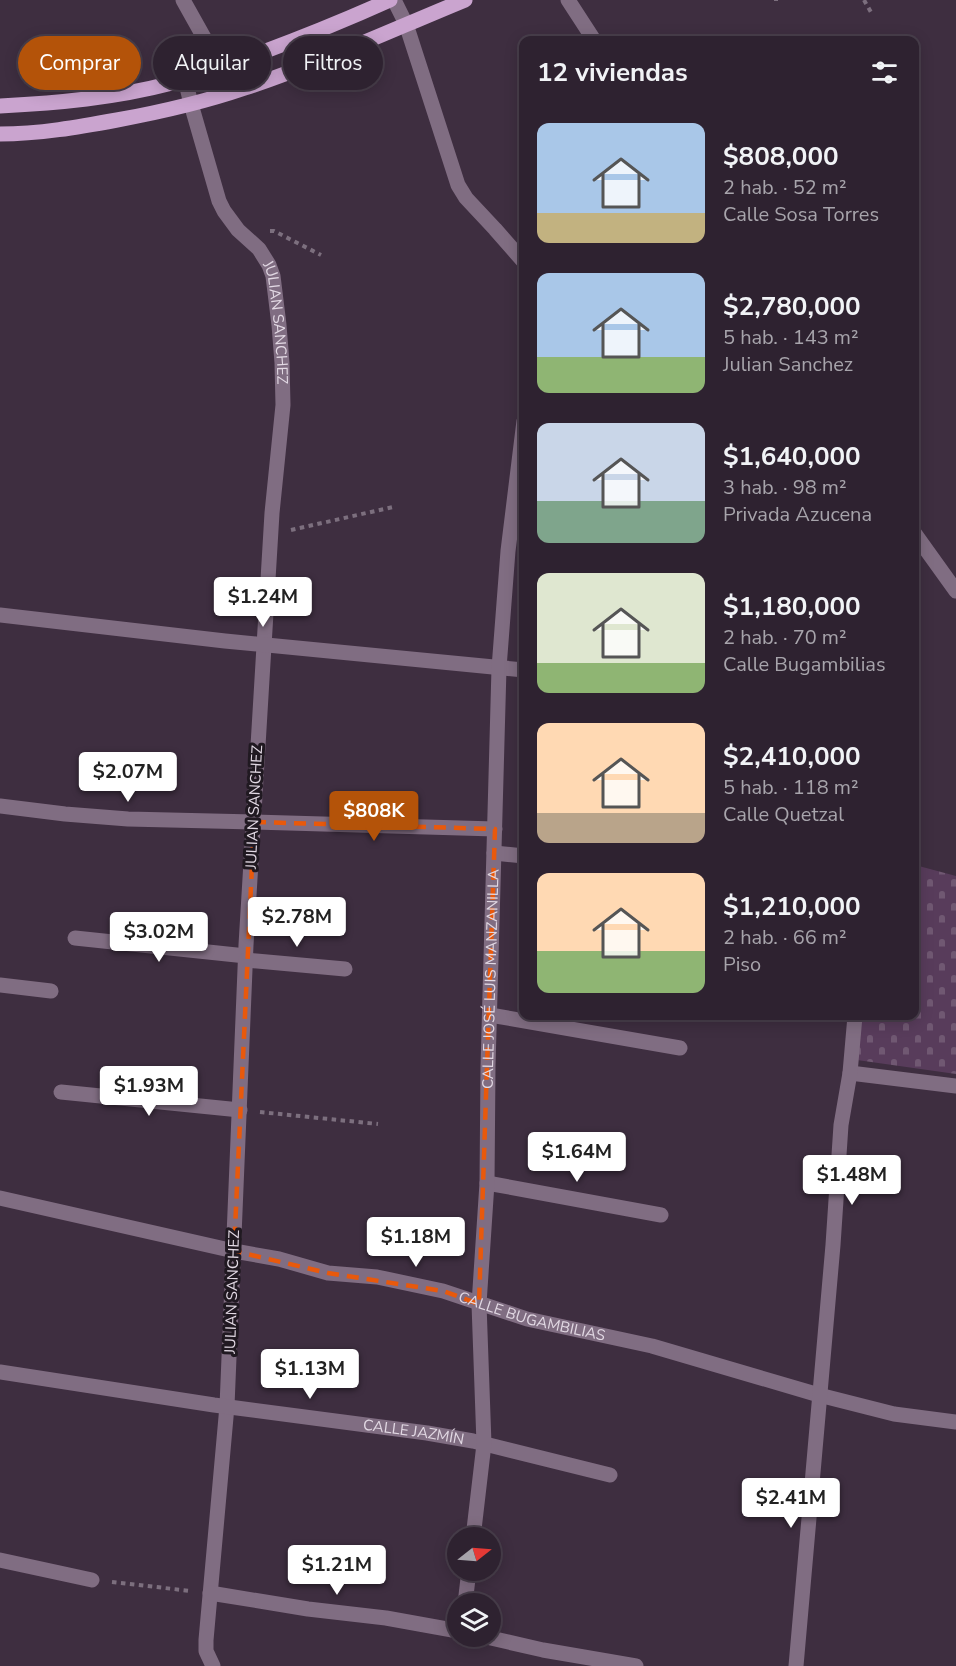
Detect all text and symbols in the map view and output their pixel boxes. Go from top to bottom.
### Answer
chip: Comprar [18,36,141,90]
chip: Alquilar [153,36,271,90]
chip: Filtros [283,36,383,90]
text: 12 viviendas [537,55,688,90]
icon: filters [868,56,901,89]
text: $808,000 [723,139,839,174]
icon: home [585,147,657,219]
text: 2 hab. · 52 m² [723,174,847,201]
text: Calle Sosa Torres [723,201,879,228]
street label: JULIAN SANCHEZ [258,256,293,385]
text: $2,780,000 [723,289,861,324]
icon: home [585,297,657,369]
text: 5 hab. · 143 m² [723,324,859,351]
text: Julian Sanchez [723,351,853,378]
text: $1,640,000 [723,439,861,474]
icon: home [585,447,657,519]
text: 3 hab. · 98 m² [723,474,847,501]
text: Privada Azucena [723,501,872,528]
pin: $1.24M [214,577,312,628]
text: $1.24M [228,583,298,610]
text: $1,180,000 [723,589,861,624]
icon: home [585,597,657,669]
text: 2 hab. · 70 m² [723,624,847,651]
text: Calle Bugambilias [723,651,886,678]
text: $2,410,000 [723,739,861,774]
street label: JULIAN SANCHEZ [241,744,267,870]
icon: home [585,747,657,819]
pin: $2.07M [79,752,177,803]
text: $2.07M [93,758,163,785]
text: 5 hab. · 118 m² [723,774,859,801]
pin: $808K [332,791,416,842]
text: $808K [343,797,405,824]
text: Calle Quetzal [723,801,844,828]
street label: CALLE JOSÉ LUIS MANZANILLA [478,869,503,1089]
text: $1,210,000 [723,889,861,924]
pin: $2.78M [248,897,346,948]
icon: home [585,897,657,969]
text: $2.78M [262,903,332,930]
pin: $3.02M [110,912,208,963]
text: $3.02M [124,918,194,945]
text: 2 hab. · 66 m² [723,924,847,951]
text: Piso [723,951,761,978]
pin: $1.93M [100,1066,198,1117]
text: $1.93M [114,1072,184,1099]
pin: $1.64M [528,1132,626,1183]
text: $1.64M [542,1138,612,1165]
pin: $1.48M [803,1155,901,1206]
text: $1.48M [817,1161,887,1188]
pin: $1.18M [367,1217,465,1268]
text: $1.18M [381,1223,451,1250]
street label: JULIAN SANCHEZ [220,1230,244,1355]
street label: CALLE BUGAMBILIAS [456,1287,607,1346]
pin: $1.13M [261,1349,359,1400]
text: $1.13M [275,1355,345,1382]
street label: CALLE JAZMÍN [362,1415,466,1449]
pin: $2.41M [742,1478,840,1529]
text: $2.41M [756,1484,826,1511]
north arrow [447,1527,501,1581]
map controls [447,1527,501,1647]
pin: $1.21M [288,1545,386,1596]
text: $1.21M [302,1551,372,1578]
button: layers [447,1593,501,1647]

